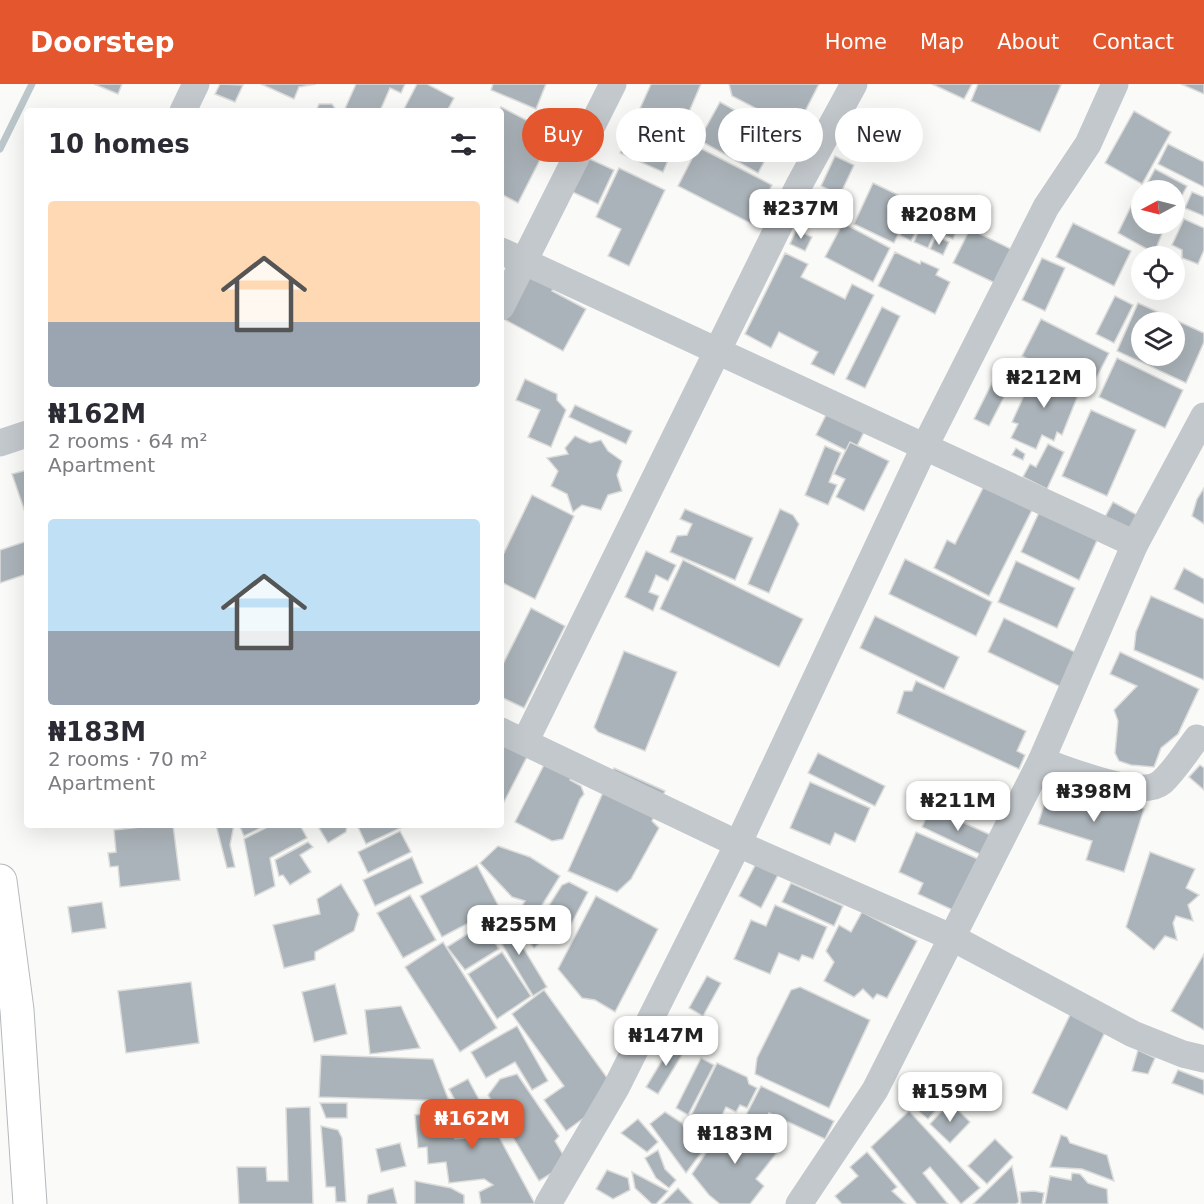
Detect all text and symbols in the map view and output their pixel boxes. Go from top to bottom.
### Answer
text: Doorstep [30,26,175,59]
text: Home [825,30,887,54]
text: Map [920,30,964,54]
text: About [997,30,1059,54]
text: Contact [1092,30,1174,54]
chip: Buy [522,108,604,162]
chip: Rent [616,108,706,162]
chip: Filters [718,108,823,162]
chip: New [835,108,923,162]
icon: filters [447,128,480,161]
text: 10 homes [48,129,190,159]
north arrow [1131,180,1185,234]
map controls [1131,180,1185,366]
pin: ₦237M [759,189,843,240]
pin: ₦208M [897,195,981,246]
text: ₦237M [763,196,839,220]
text: ₦208M [901,202,977,226]
icon: home [210,240,318,348]
button: locate [1131,246,1185,300]
button: layers [1131,312,1185,366]
pin: ₦212M [1002,358,1086,409]
text: ₦212M [1006,365,1082,389]
text: ₦162M [48,399,146,429]
text: 2 rooms · 64 m² [48,429,208,453]
text: Apartment [48,453,155,477]
icon: home [210,558,318,666]
text: ₦183M [48,717,146,747]
text: 2 rooms · 70 m² [48,747,208,771]
text: Apartment [48,771,155,795]
pin: ₦398M [1052,772,1136,823]
text: ₦398M [1056,779,1132,803]
pin: ₦211M [916,781,1000,832]
text: ₦211M [920,788,996,812]
pin: ₦255M [477,905,561,956]
text: ₦255M [481,912,557,936]
pin: ₦147M [624,1016,708,1067]
text: ₦147M [628,1023,704,1047]
pin: ₦159M [908,1072,992,1123]
text: ₦159M [912,1079,988,1103]
pin: ₦162M [430,1099,514,1150]
text: ₦162M [434,1106,510,1130]
pin: ₦183M [693,1114,777,1165]
text: ₦183M [697,1121,773,1145]

